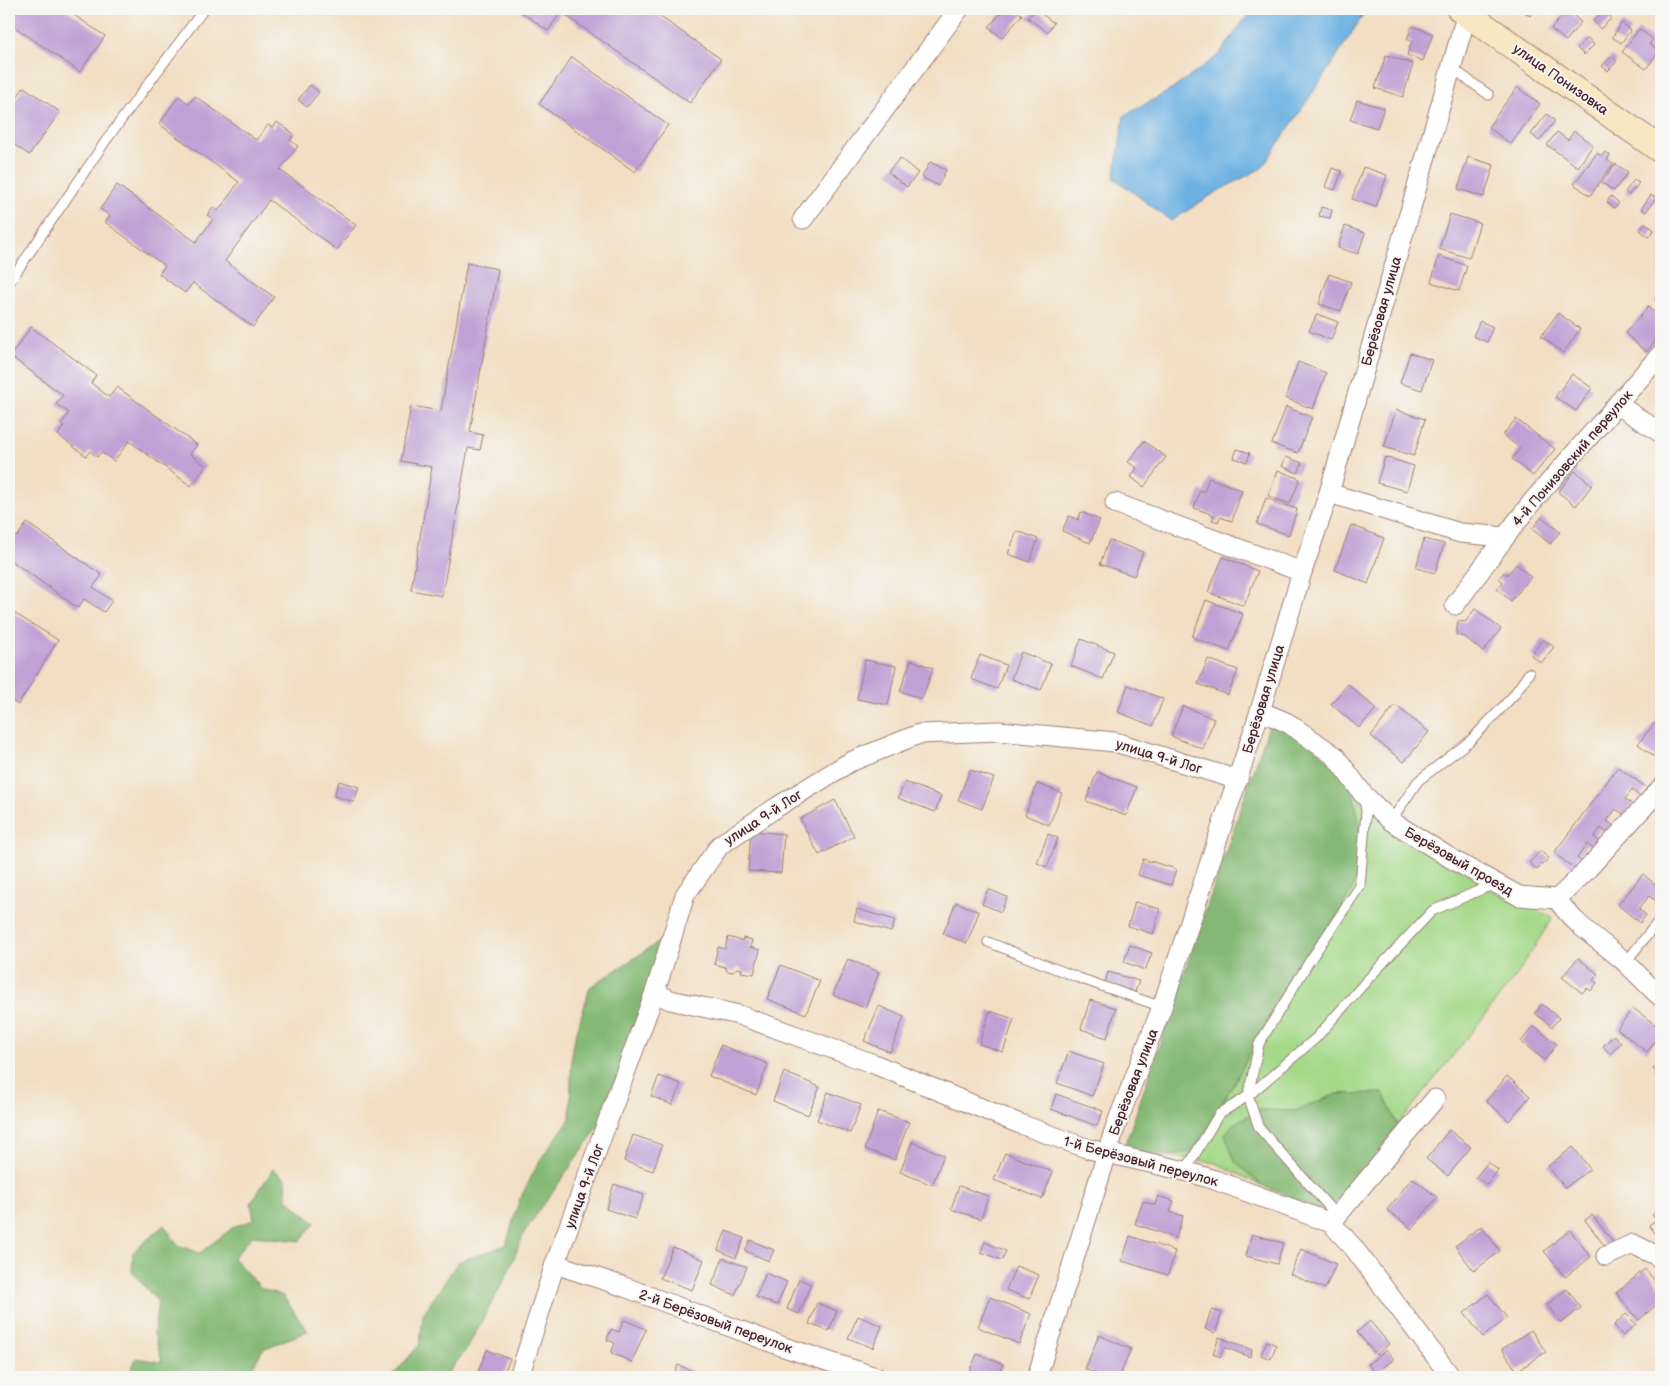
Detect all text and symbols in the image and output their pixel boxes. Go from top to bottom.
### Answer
street label: улица Понизовка [1510,40,1612,119]
street label: Берёзовая улица [1358,254,1405,368]
street label: 4-й Понизовский переулок [1509,386,1637,530]
street label: Берёзовая улица [1239,642,1288,756]
street label: улица 9-й Лог [1114,735,1204,778]
street label: улица 9-й Лог [721,786,806,849]
street label: Берёзовый проезд [1401,823,1517,900]
street label: Берёзовая улица [1105,1026,1162,1138]
street label: 1-й Берёзовый переулок [1062,1133,1221,1190]
street label: улица 9-й Лог [561,1141,608,1231]
street label: 2-й Берёзовый переулок [637,1286,795,1357]

